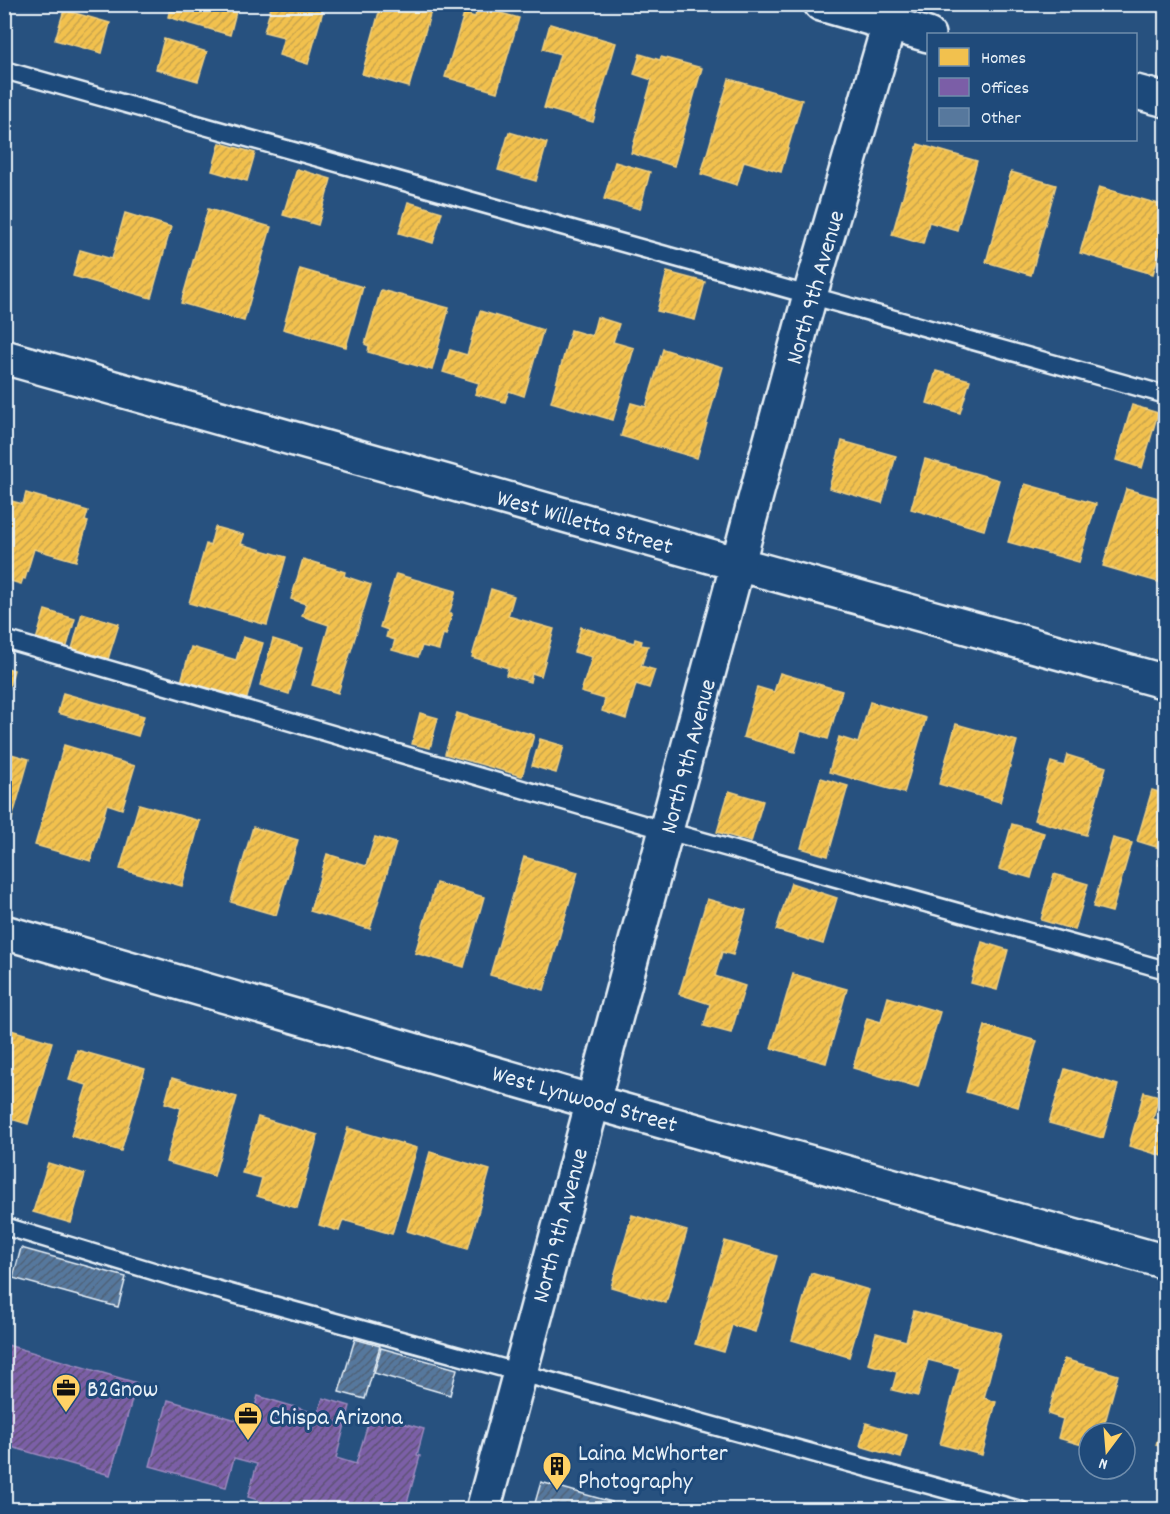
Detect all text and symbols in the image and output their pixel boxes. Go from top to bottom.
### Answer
legend [927,33,1137,141]
text: Homes [981,47,1026,72]
text: Offices [981,77,1029,102]
text: Other [981,107,1021,132]
street label: North 9th Avenue [779,207,855,369]
street label: West Willetta Street [492,482,676,565]
street label: North 9th Avenue [653,676,727,838]
street label: West Lynwood Street [488,1058,681,1144]
street label: North 9th Avenue [525,1145,599,1307]
office icon: B2Gnow [50,1372,82,1414]
place label: B2Gnow [87,1374,158,1408]
office icon: Chispa Arizona [232,1400,264,1442]
place label: Chispa Arizona [269,1402,403,1436]
north arrow [1077,1421,1137,1481]
place label: Laina McWhorter Photography [578,1438,728,1500]
building icon: Laina McWhorter Photography [541,1450,573,1492]
text: N [1096,1451,1111,1475]

